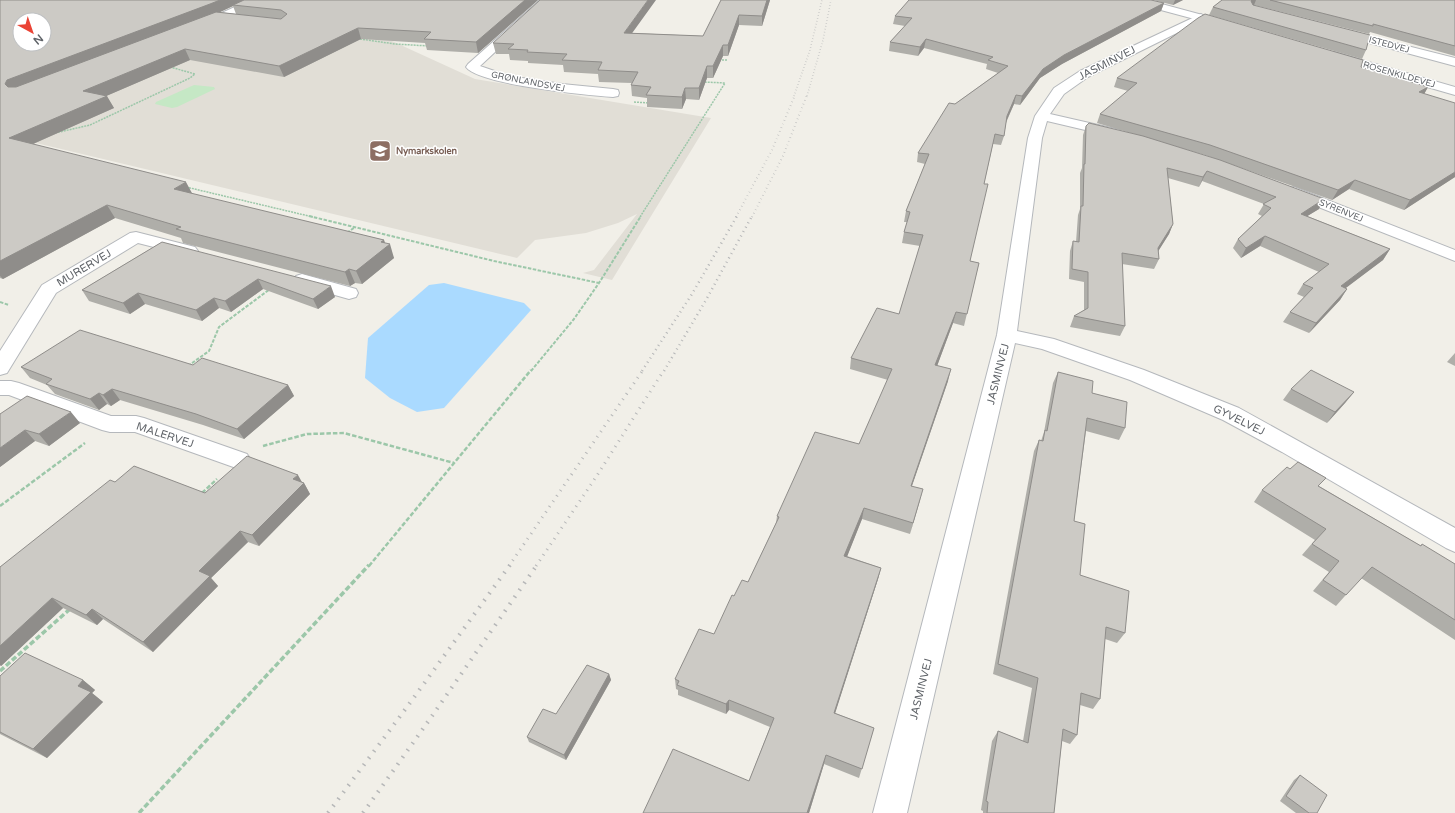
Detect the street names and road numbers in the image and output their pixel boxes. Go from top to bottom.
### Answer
street label: ISTEDVEJ [1367,34,1411,56]
street label: JASMINVEJ [1076,43,1138,83]
street label: ROSENKILDEVEJ [1362,59,1436,91]
street label: GRØNLANDSVEJ [490,69,566,95]
street label: SYRENVEJ [1317,197,1365,225]
street label: MURERVEJ [54,247,114,289]
street label: JASMINVEJ [984,342,1012,406]
street label: GYVELVEJ [1211,402,1267,438]
street label: MALERVEJ [135,420,195,450]
street label: JASMINVEJ [907,657,935,721]

